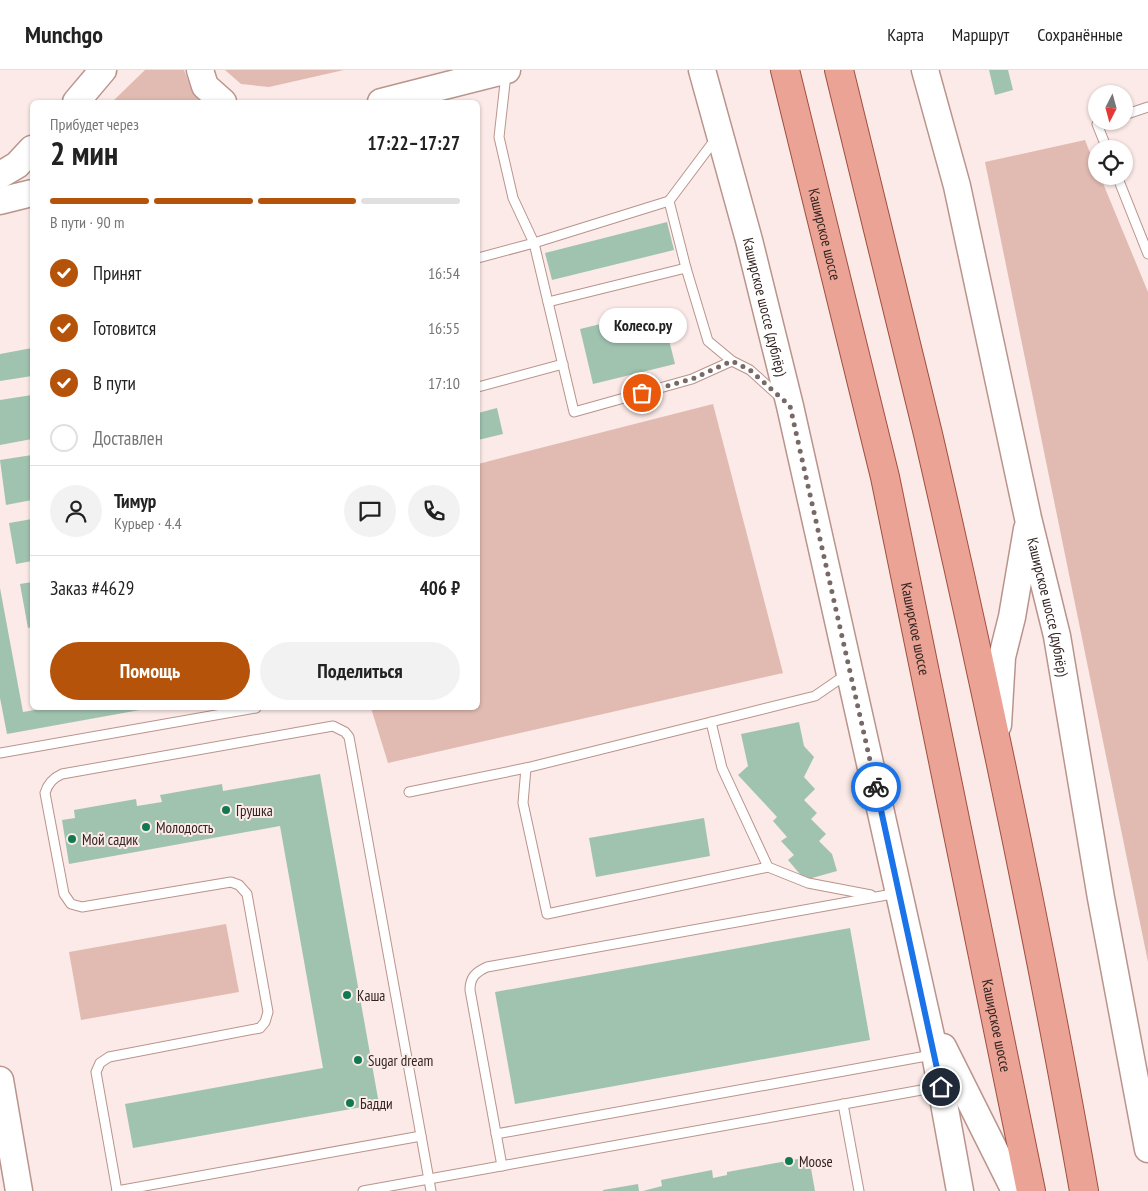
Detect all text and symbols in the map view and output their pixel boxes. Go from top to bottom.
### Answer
text: Munchgo [25,19,103,50]
text: Карта [887,23,924,46]
text: Маршрут [952,23,1009,46]
text: Сохранённые [1037,23,1123,46]
north arrow [1088,85,1132,130]
map controls [1088,85,1133,185]
text: Прибудет через [50,114,139,134]
text: 17:22–17:27 [367,131,460,155]
text: 2 мин [50,132,118,174]
button: locate [1088,140,1133,185]
street label: Каширское шоссе [805,186,846,282]
text: В пути · 90 m [50,212,124,232]
street label: Каширское шоссе (дублёр) [739,235,792,378]
icon: check [50,259,78,287]
text: Принят [93,261,141,285]
text: 16:54 [428,263,460,283]
callout: Колесо.ру [598,308,686,343]
icon: check [50,314,78,342]
text: Колесо.ру [614,315,672,335]
text: Готовится [93,316,156,340]
text: 16:55 [428,318,460,338]
icon: check [50,369,78,397]
text: В пути [93,371,136,395]
pin [621,372,663,414]
text: 17:10 [428,373,460,393]
icon: bag [628,379,656,407]
text: Доставлен [93,426,163,450]
button: person [50,485,102,537]
button: chat [344,485,396,537]
button: phone [408,485,460,537]
text: Тимур [114,489,156,513]
text: Курьер · 4.4 [114,513,182,533]
street label: Каширское шоссе (дублёр) [1024,535,1073,678]
text: Заказ #4629 [50,576,134,600]
text: 406 ₽ [420,576,460,600]
street label: Каширское шоссе [897,581,935,677]
button: Помощь [50,642,250,700]
button: Поделиться [260,642,460,700]
courier [851,762,901,812]
icon: bike [862,773,890,801]
place label: Грушка [236,801,273,820]
marker: Грушка [220,804,232,816]
place label: Молодость [156,818,214,837]
marker: Молодость [140,821,152,833]
place label: Мой садик [82,830,138,849]
marker: Мой садик [66,833,78,845]
street label: Каширское шоссе [978,978,1016,1074]
place label: Каша [357,986,385,1005]
marker: Каша [341,989,353,1001]
place label: Sugar dream [368,1051,433,1070]
marker: Sugar dream [352,1054,364,1066]
pin [920,1066,962,1108]
icon: home [927,1073,955,1101]
place label: Бадди [360,1094,393,1113]
marker: Бадди [344,1097,356,1109]
place label: Moose [799,1152,833,1171]
marker: Moose [783,1155,795,1167]

